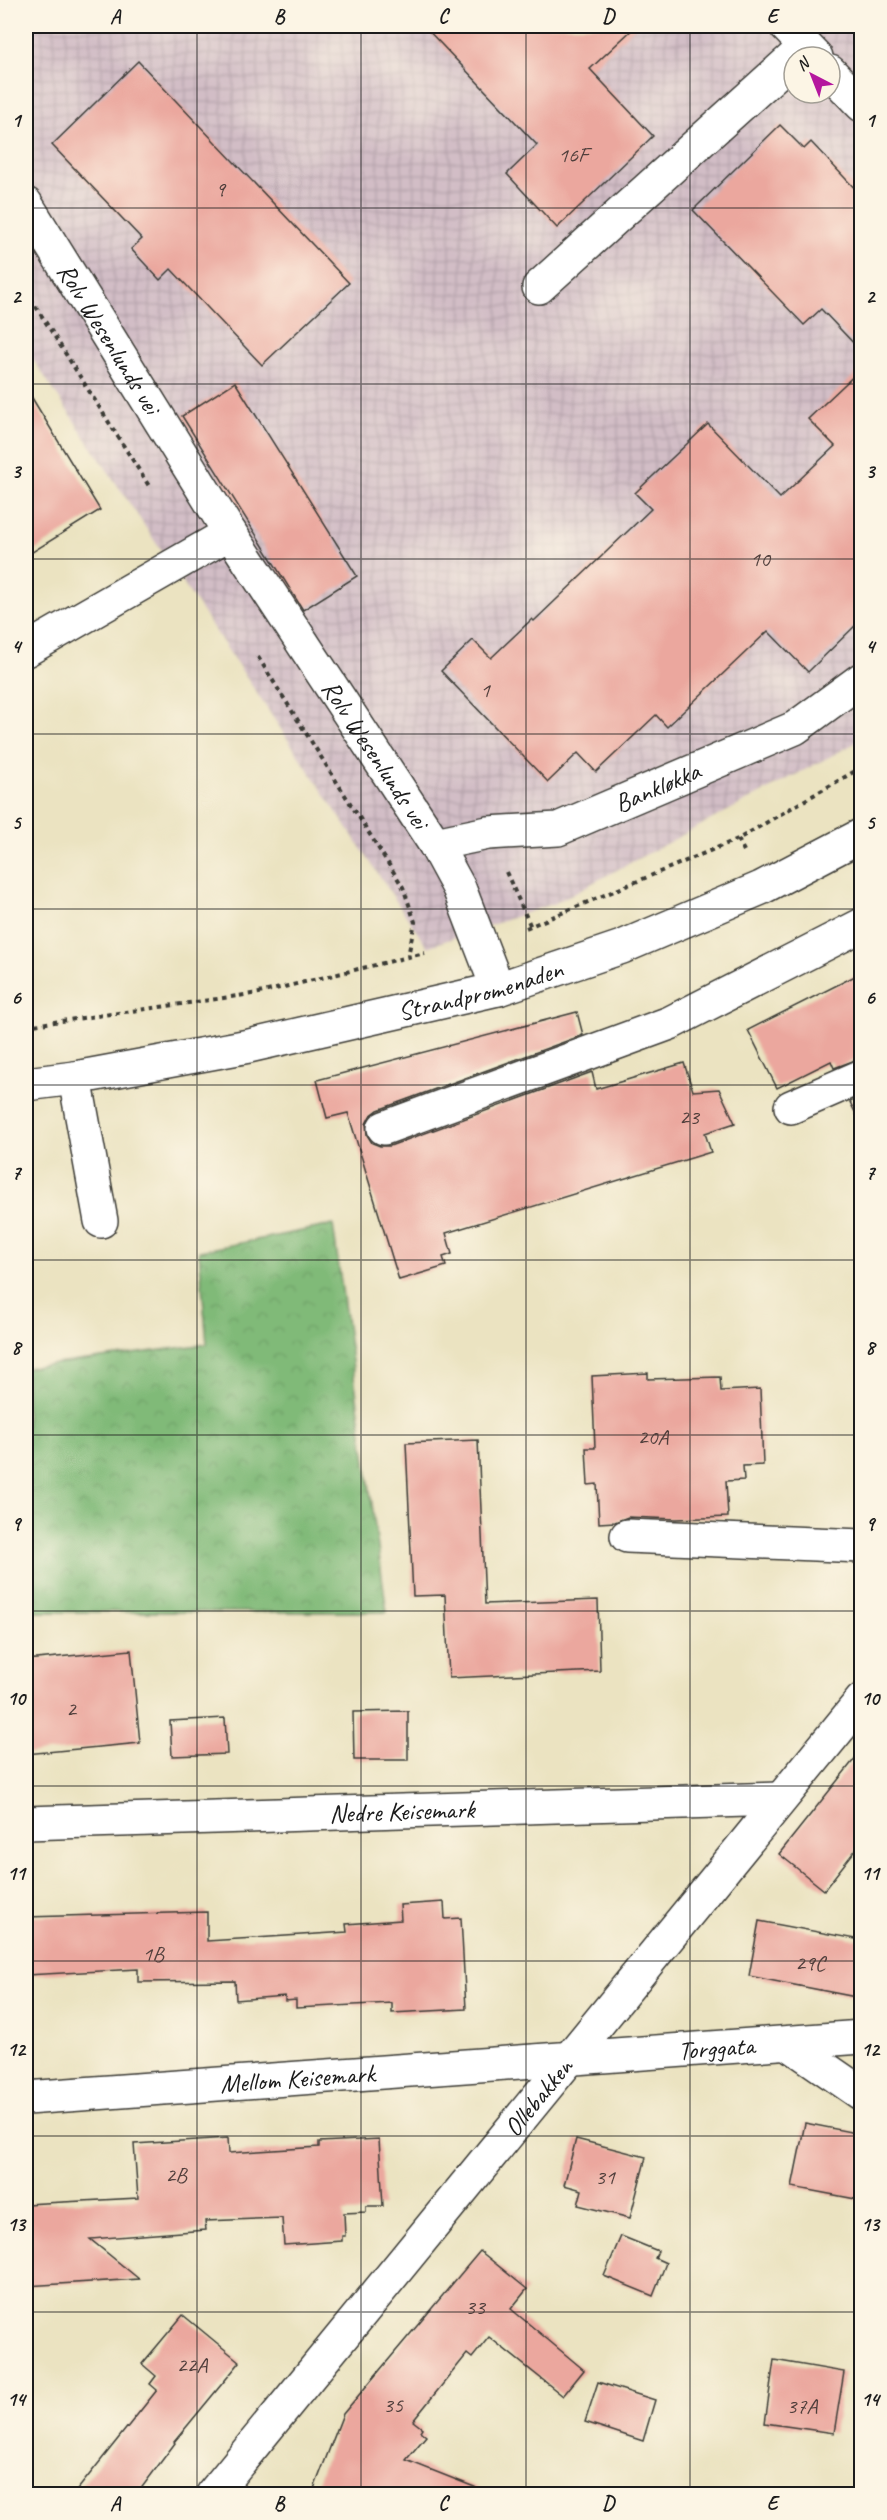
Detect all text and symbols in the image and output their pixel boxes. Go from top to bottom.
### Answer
text: A [110,4,122,29]
text: B [274,4,286,29]
text: C [438,4,450,29]
text: D [602,4,616,29]
text: E [767,4,781,29]
north arrow [782,45,842,105]
text: N [792,52,815,75]
text: 1 [12,108,23,133]
text: 1 [866,108,877,133]
house number: 16F [558,141,593,169]
house number: 9 [215,175,227,203]
street label: Rolv Wesenlunds vei [50,257,170,423]
text: 2 [12,284,23,309]
text: 2 [866,284,877,309]
text: 3 [12,459,23,484]
text: 3 [866,459,877,484]
house number: 10 [750,545,772,573]
text: 4 [12,634,24,659]
text: 4 [866,634,878,659]
street label: Rolv Wesenlunds vei [315,673,438,837]
house number: 1 [480,676,491,704]
street label: Bankløkka [609,753,707,820]
text: 5 [12,810,23,835]
text: 5 [866,810,877,835]
street label: Strandpromenaden [395,951,568,1028]
text: 6 [11,985,22,1010]
text: 6 [865,985,876,1010]
house number: 23 [679,1103,701,1131]
text: 7 [12,1160,23,1185]
text: 7 [866,1160,877,1185]
text: 8 [12,1335,24,1360]
text: 8 [866,1335,878,1360]
house number: 20A [638,1423,669,1451]
text: 9 [12,1511,23,1536]
text: 9 [866,1511,877,1536]
text: 10 [7,1686,27,1711]
text: 10 [861,1686,881,1711]
house number: 2 [66,1695,78,1723]
street label: Nedre Keisemark [329,1792,478,1830]
text: 11 [7,1861,27,1886]
text: 11 [861,1861,881,1886]
house number: 1B [142,1940,165,1968]
house number: 29C [795,1949,828,1977]
street label: Torggata [677,2028,758,2067]
text: 12 [7,2037,27,2062]
text: 12 [861,2037,881,2062]
street label: Ollebakken [496,2050,580,2143]
street label: Mellom Keisemark [219,2056,378,2100]
house number: 2B [165,2161,188,2189]
house number: 31 [595,2163,616,2191]
text: 13 [7,2212,27,2237]
text: 13 [861,2212,881,2237]
house number: 33 [465,2293,487,2321]
house number: 22A [177,2351,208,2379]
text: 14 [7,2387,28,2412]
text: 14 [861,2387,882,2412]
house number: 35 [383,2391,404,2419]
house number: 37A [787,2392,818,2420]
text: A [110,2491,122,2516]
text: B [274,2491,286,2516]
text: C [438,2491,450,2516]
text: D [602,2491,616,2516]
text: E [767,2491,781,2516]

